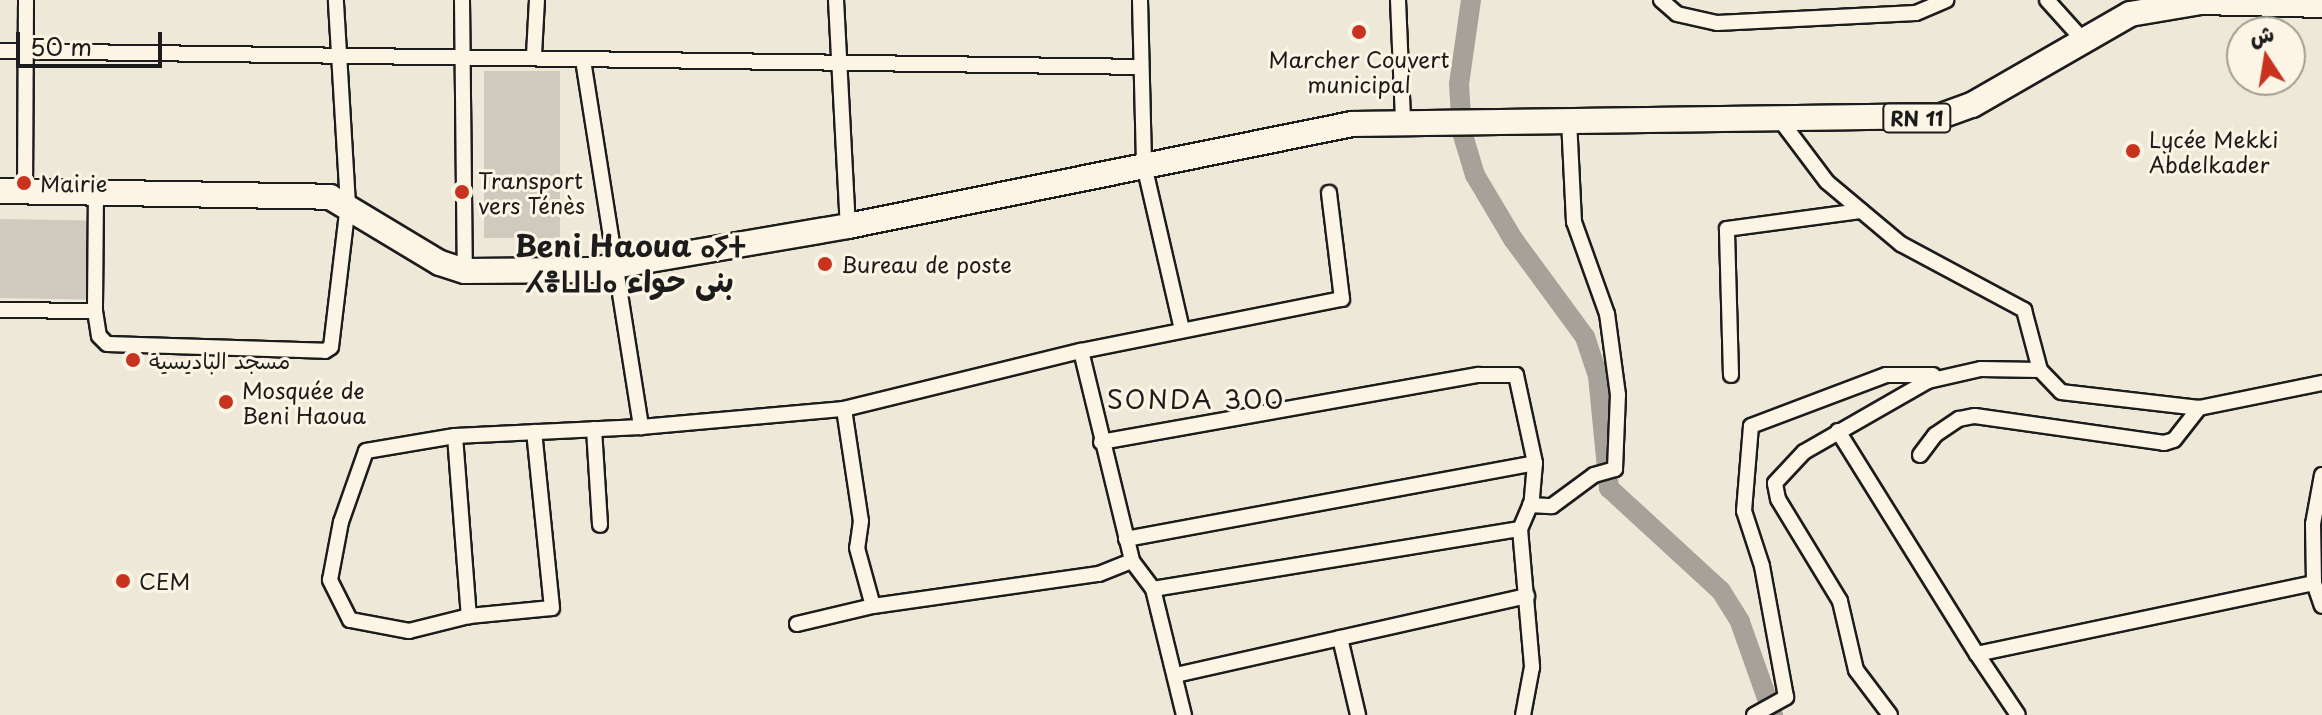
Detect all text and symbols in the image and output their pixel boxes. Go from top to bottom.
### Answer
text: ش [2246,15,2277,53]
scale bar [20,16,166,66]
north arrow [2226,16,2306,96]
marker: Marcher Couvert municipal [1350,23,1368,41]
text: 50 m [30,28,92,64]
place label: Marcher Couvert municipal [1268,45,1450,96]
road number: RN 11 [1881,102,1953,134]
place label: Lycée Mekki Abdelkader [2149,125,2280,176]
marker: Lycée Mekki Abdelkader [2124,142,2142,160]
place label: Transport vers Ténès [478,166,586,218]
place label: Mairie [40,170,107,196]
marker: Mairie [15,174,33,192]
marker: Transport vers Ténès [453,183,471,201]
district label: Beni Haoua ⴰⵢⵜ ⵃⴻⵡⵡⴰ بنى حواء [514,227,746,298]
place label: Bureau de poste [841,251,1013,277]
marker: Bureau de poste [816,255,834,273]
place label: مسجد الباديسية [149,347,290,373]
marker: مسجد الباديسية [124,351,142,369]
place label: Mosquée de Beni Haoua [242,376,366,428]
district label: SONDA 300 [1108,383,1284,415]
marker: Mosquée de Beni Haoua [217,393,235,411]
place label: CEM [139,568,190,594]
marker: CEM [114,572,132,590]

